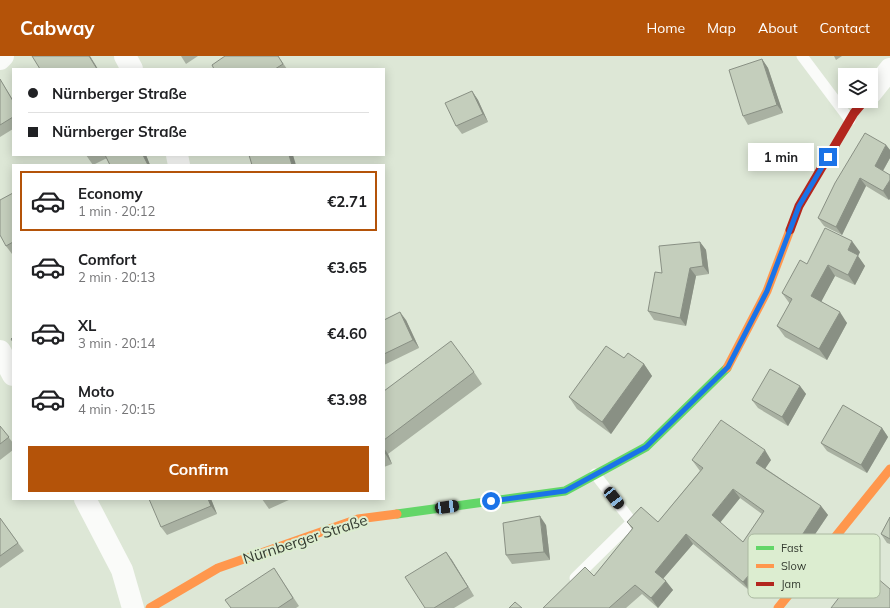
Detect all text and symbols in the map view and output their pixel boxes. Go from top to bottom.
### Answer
text: Cabway [20,16,95,40]
text: Home [646,19,685,37]
text: Map [707,19,736,37]
text: About [758,19,798,37]
text: Contact [820,19,870,37]
map controls [838,68,878,108]
button: layers [838,68,878,108]
text: Nürnberger Straße [52,84,187,103]
text: Nürnberger Straße [52,122,187,141]
callout: 1 min [748,143,814,171]
route end [819,148,837,166]
text: 1 min [764,149,798,165]
icon: car [30,183,66,219]
text: Economy [78,184,143,203]
text: €2.71 [327,192,367,211]
text: 1 min · 20:12 [78,203,155,219]
icon: car [30,249,66,285]
text: Comfort [78,250,136,269]
text: €3.65 [327,258,367,277]
text: 2 min · 20:13 [78,269,155,285]
icon: car [30,315,66,351]
text: XL [78,316,96,335]
text: €4.60 [327,324,367,343]
text: 3 min · 20:14 [78,335,155,351]
icon: car [30,381,66,417]
text: Moto [78,382,114,401]
text: €3.98 [327,390,367,409]
text: 4 min · 20:15 [78,401,155,417]
button: Confirm [28,446,369,492]
car [602,485,626,511]
route start [482,492,500,510]
car [434,499,460,515]
street label: Nürnberger Straße [240,510,370,568]
legend [748,534,880,598]
text: Fast [781,541,803,555]
text: Slow [781,559,807,573]
text: Jam [781,577,801,591]

